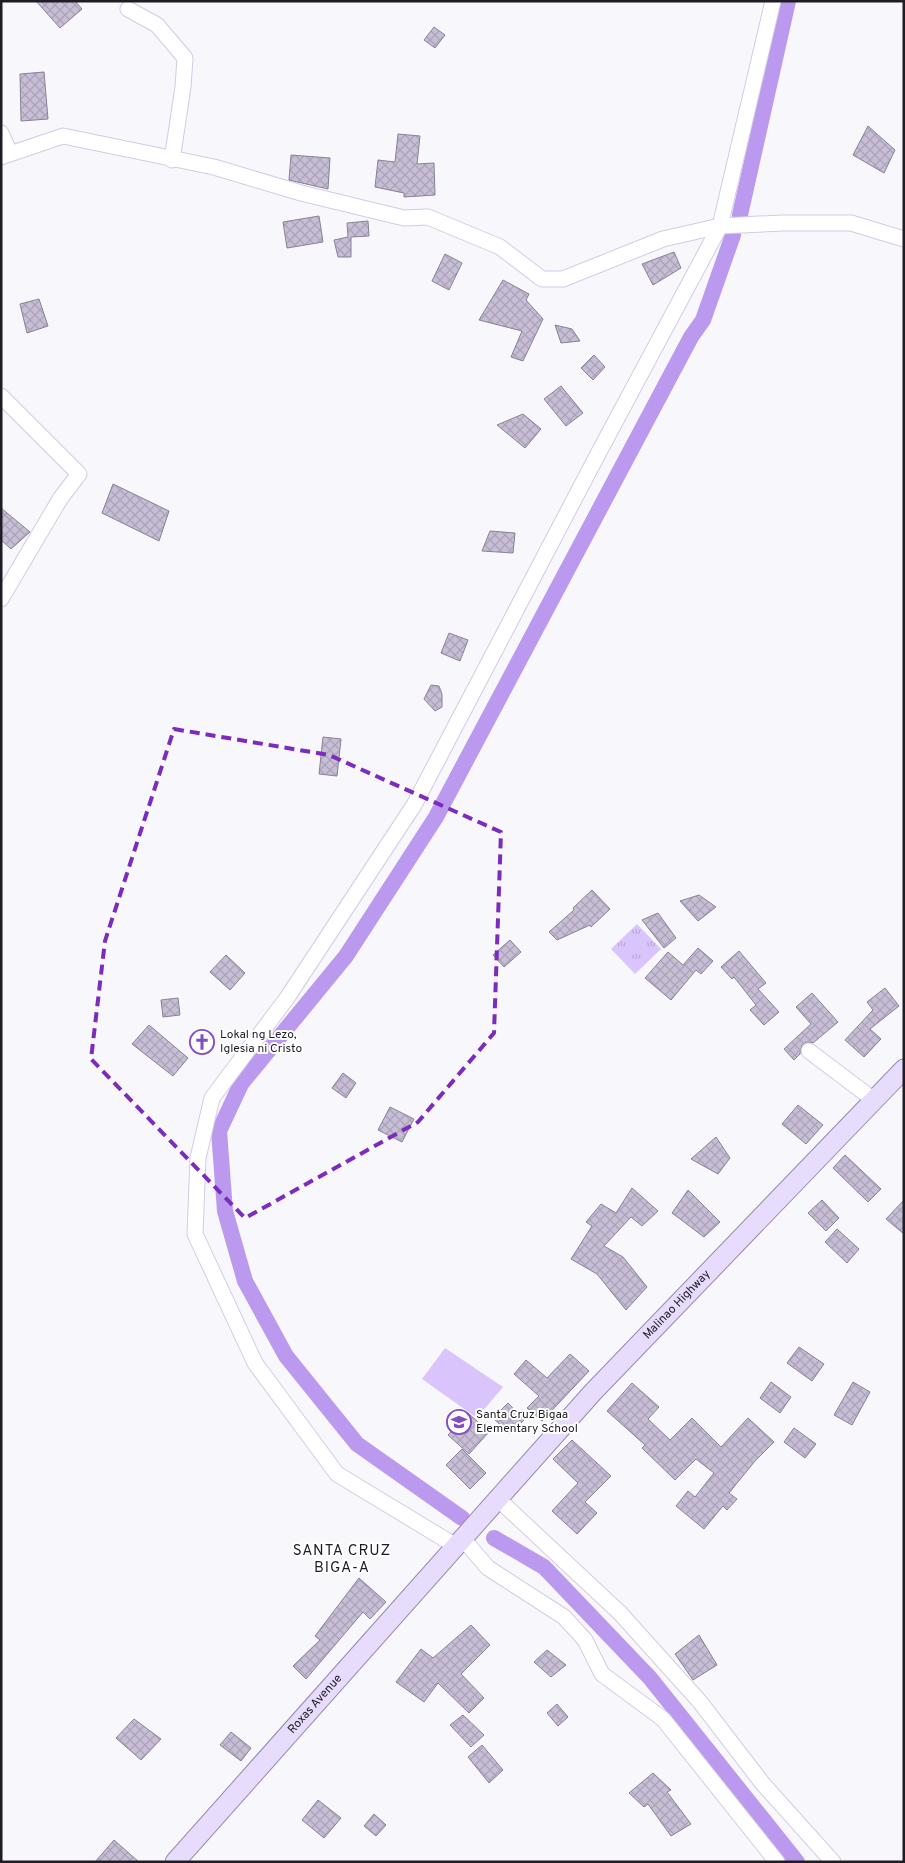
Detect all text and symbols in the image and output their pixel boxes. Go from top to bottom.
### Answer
place label: Lokal ng Lezo, Iglesia ni Cristo [220,1027,302,1057]
church icon: Lokal ng Lezo, Iglesia ni Cristo [189,1029,215,1055]
street label: Malinao Highway [640,1267,714,1343]
place label: Santa Cruz Bigaa Elementary School [476,1407,578,1437]
school or university icon: Santa Cruz Bigaa Elementary School [446,1409,472,1435]
district label: SANTA CRUZ BIGA-A [293,1542,391,1578]
street label: Roxas Avenue [284,1671,346,1737]

